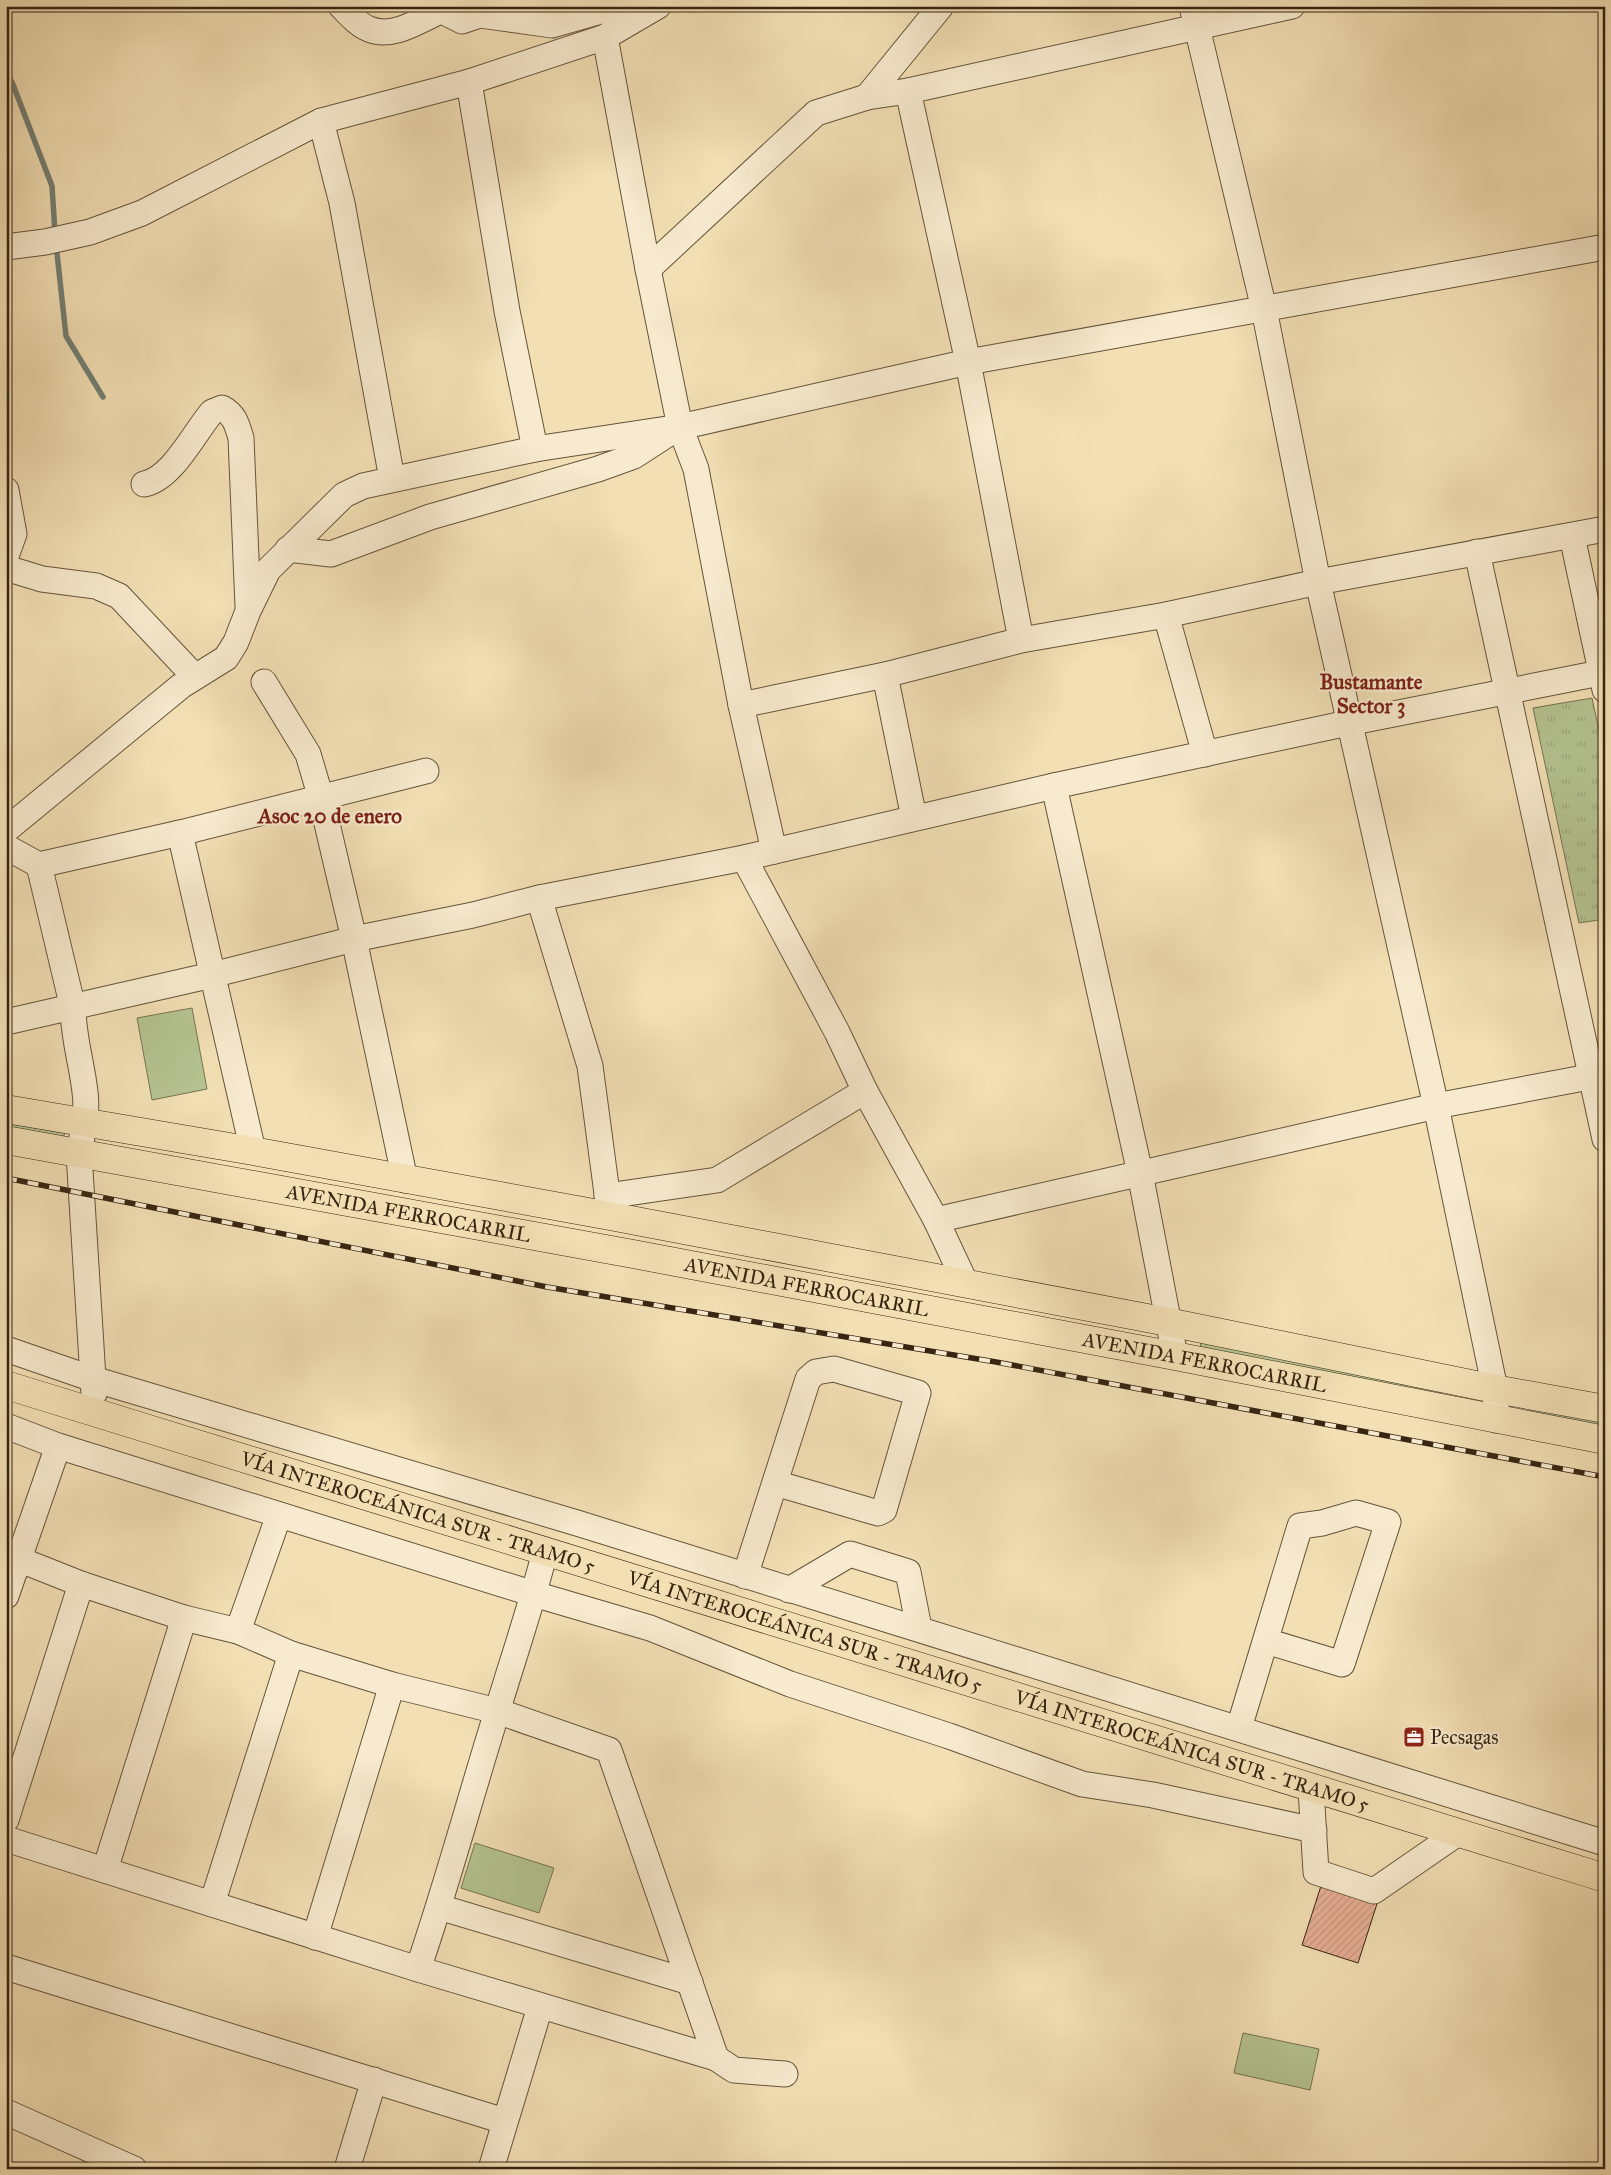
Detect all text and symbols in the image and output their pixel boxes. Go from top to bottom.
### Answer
district label: Bustamante Sector 3 [1319,669,1423,719]
district label: Asoc 20 de enero [256,803,402,829]
street label: AVENIDA FERROCARRIL [283,1179,533,1247]
street label: AVENIDA FERROCARRIL [682,1252,931,1321]
street label: AVENIDA FERROCARRIL [1080,1327,1329,1397]
street label: VÍA INTEROCEÁNICA SUR - TRAMO 5 [237,1446,598,1578]
street label: VÍA INTEROCEÁNICA SUR - TRAMO 5 [624,1565,985,1697]
street label: VÍA INTEROCEÁNICA SUR - TRAMO 5 [1011,1684,1372,1817]
office icon: Pecsagas [1402,1725,1426,1749]
place label: Pecsagas [1430,1725,1499,1750]

